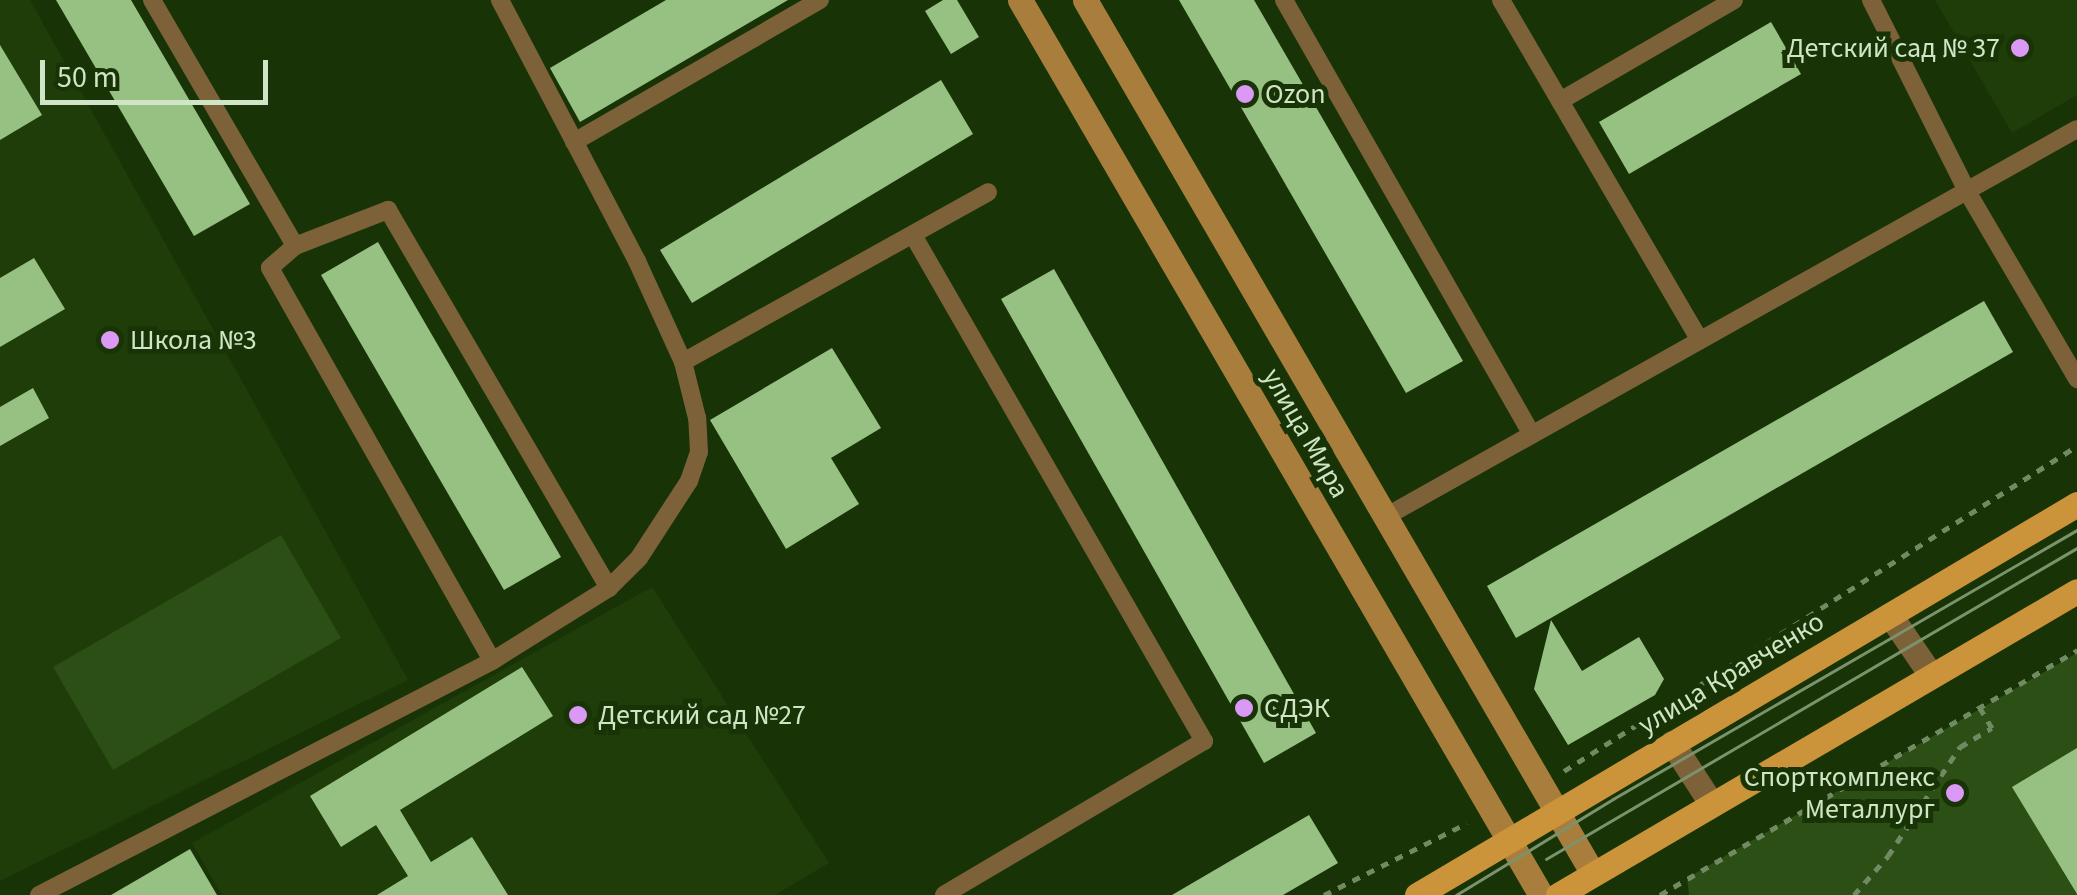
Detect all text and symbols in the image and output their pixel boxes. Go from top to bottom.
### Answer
place label: Детский сад № 37 [1786,31,2000,65]
marker: Детский сад № 37 [2009,37,2031,59]
scale bar [45,40,272,102]
text: 50 m [57,56,118,99]
place label: Ozon [1265,77,1325,111]
marker: Ozon [1234,83,1256,105]
place label: Школа №3 [130,323,257,357]
marker: Школа №3 [99,329,121,351]
street label: улица Мира [1255,362,1357,504]
street label: улица Кравченко [1632,604,1830,742]
place label: СДЭК [1264,691,1330,725]
marker: СДЭК [1233,697,1255,719]
place label: Детский сад №27 [598,698,806,732]
marker: Детский сад №27 [567,704,589,726]
place label: Спорткомплекс Металлург [1744,760,1935,826]
marker: Спорткомплекс Металлург [1944,782,1966,804]

